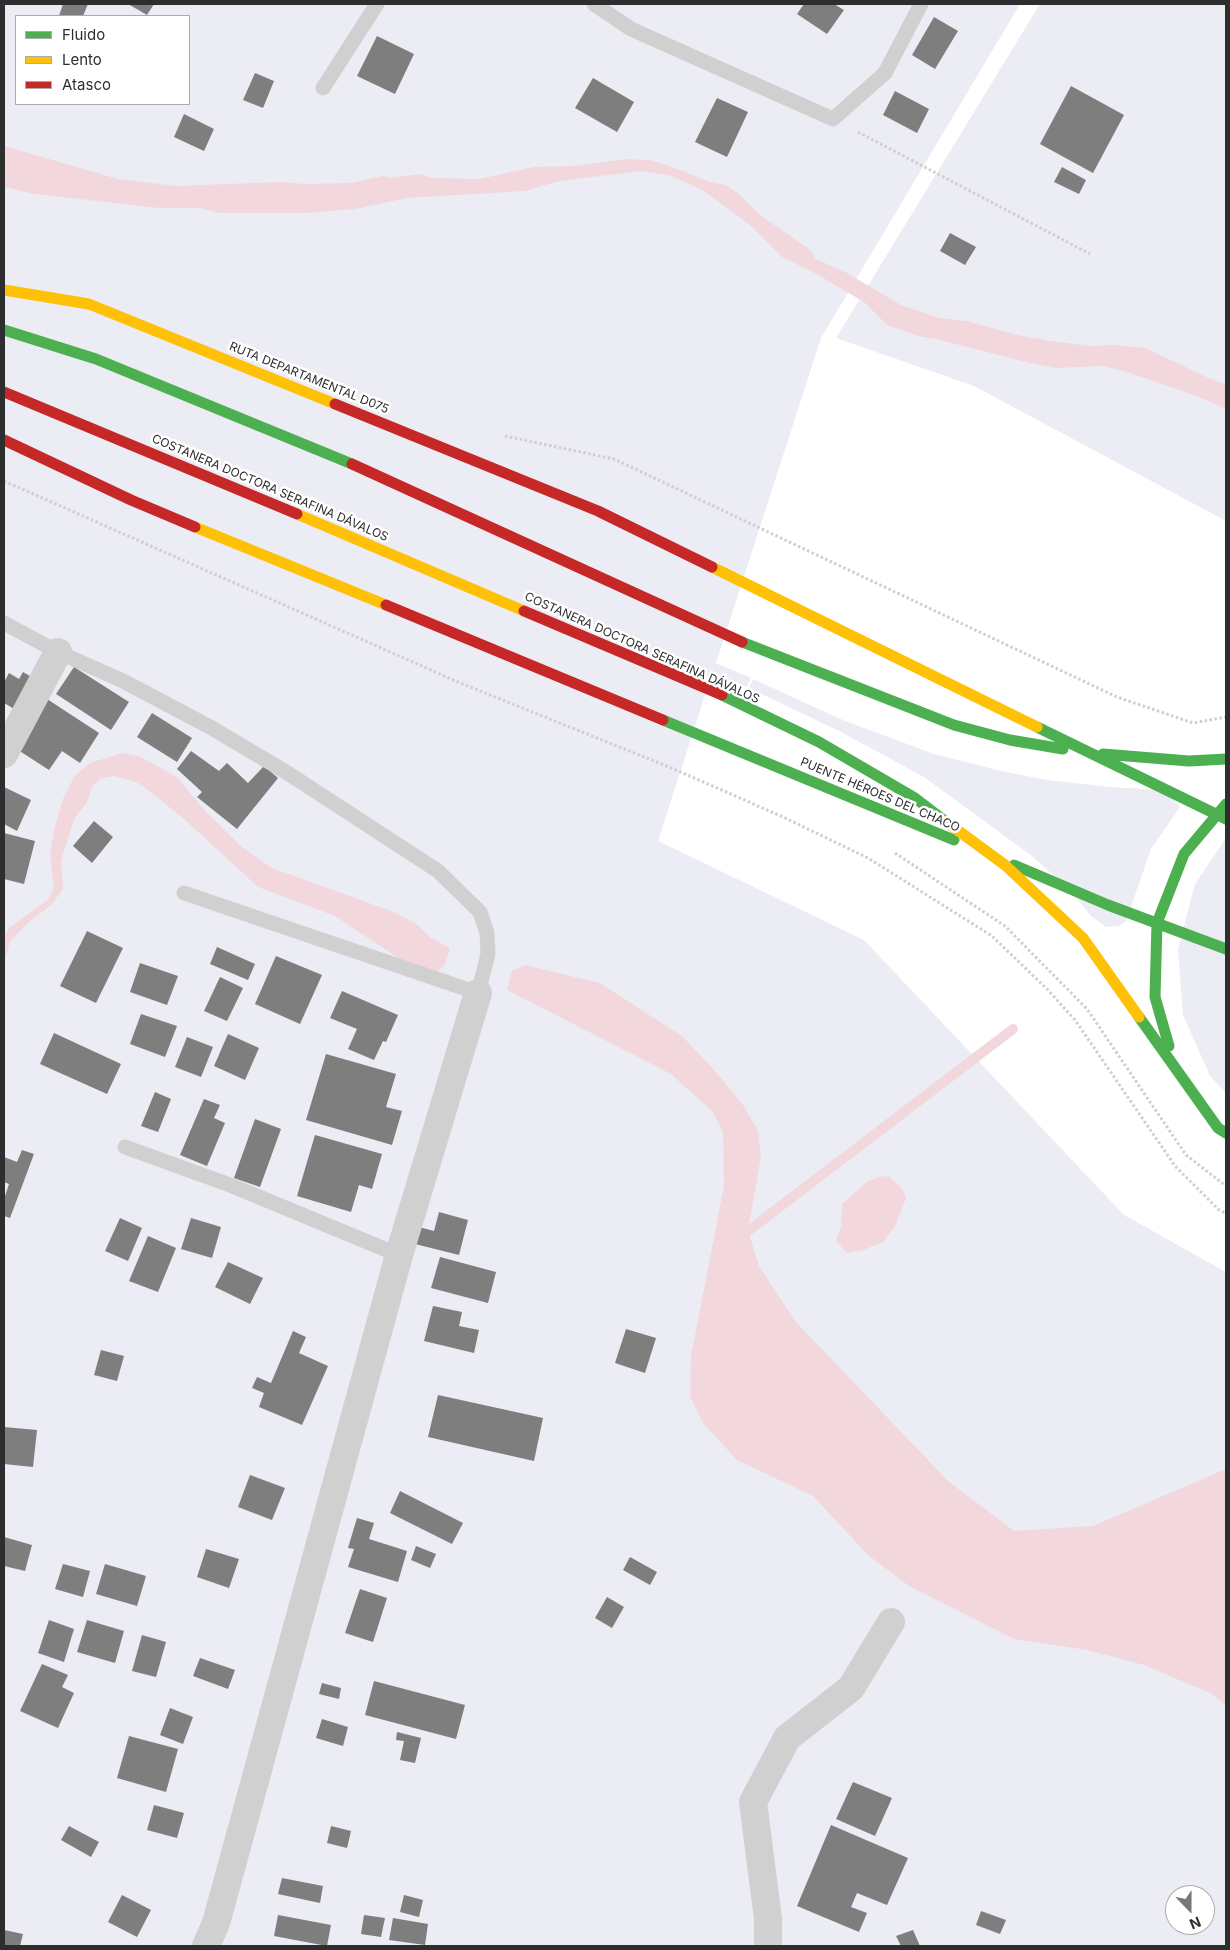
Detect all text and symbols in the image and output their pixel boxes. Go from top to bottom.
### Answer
legend [15,15,190,105]
text: Fluido [62,25,105,44]
text: Lento [62,50,102,69]
text: Atasco [62,75,111,94]
street label: RUTA DEPARTAMENTAL D075 [227,339,391,417]
street label: COSTANERA DOCTORA SERAFINA DÁVALOS [150,431,390,545]
street label: COSTANERA DOCTORA SERAFINA DÁVALOS [522,589,762,707]
street label: PUENTE HÉROES DEL CHACO [798,755,962,835]
north arrow [1165,1885,1215,1935]
text: N [1187,1914,1204,1933]

